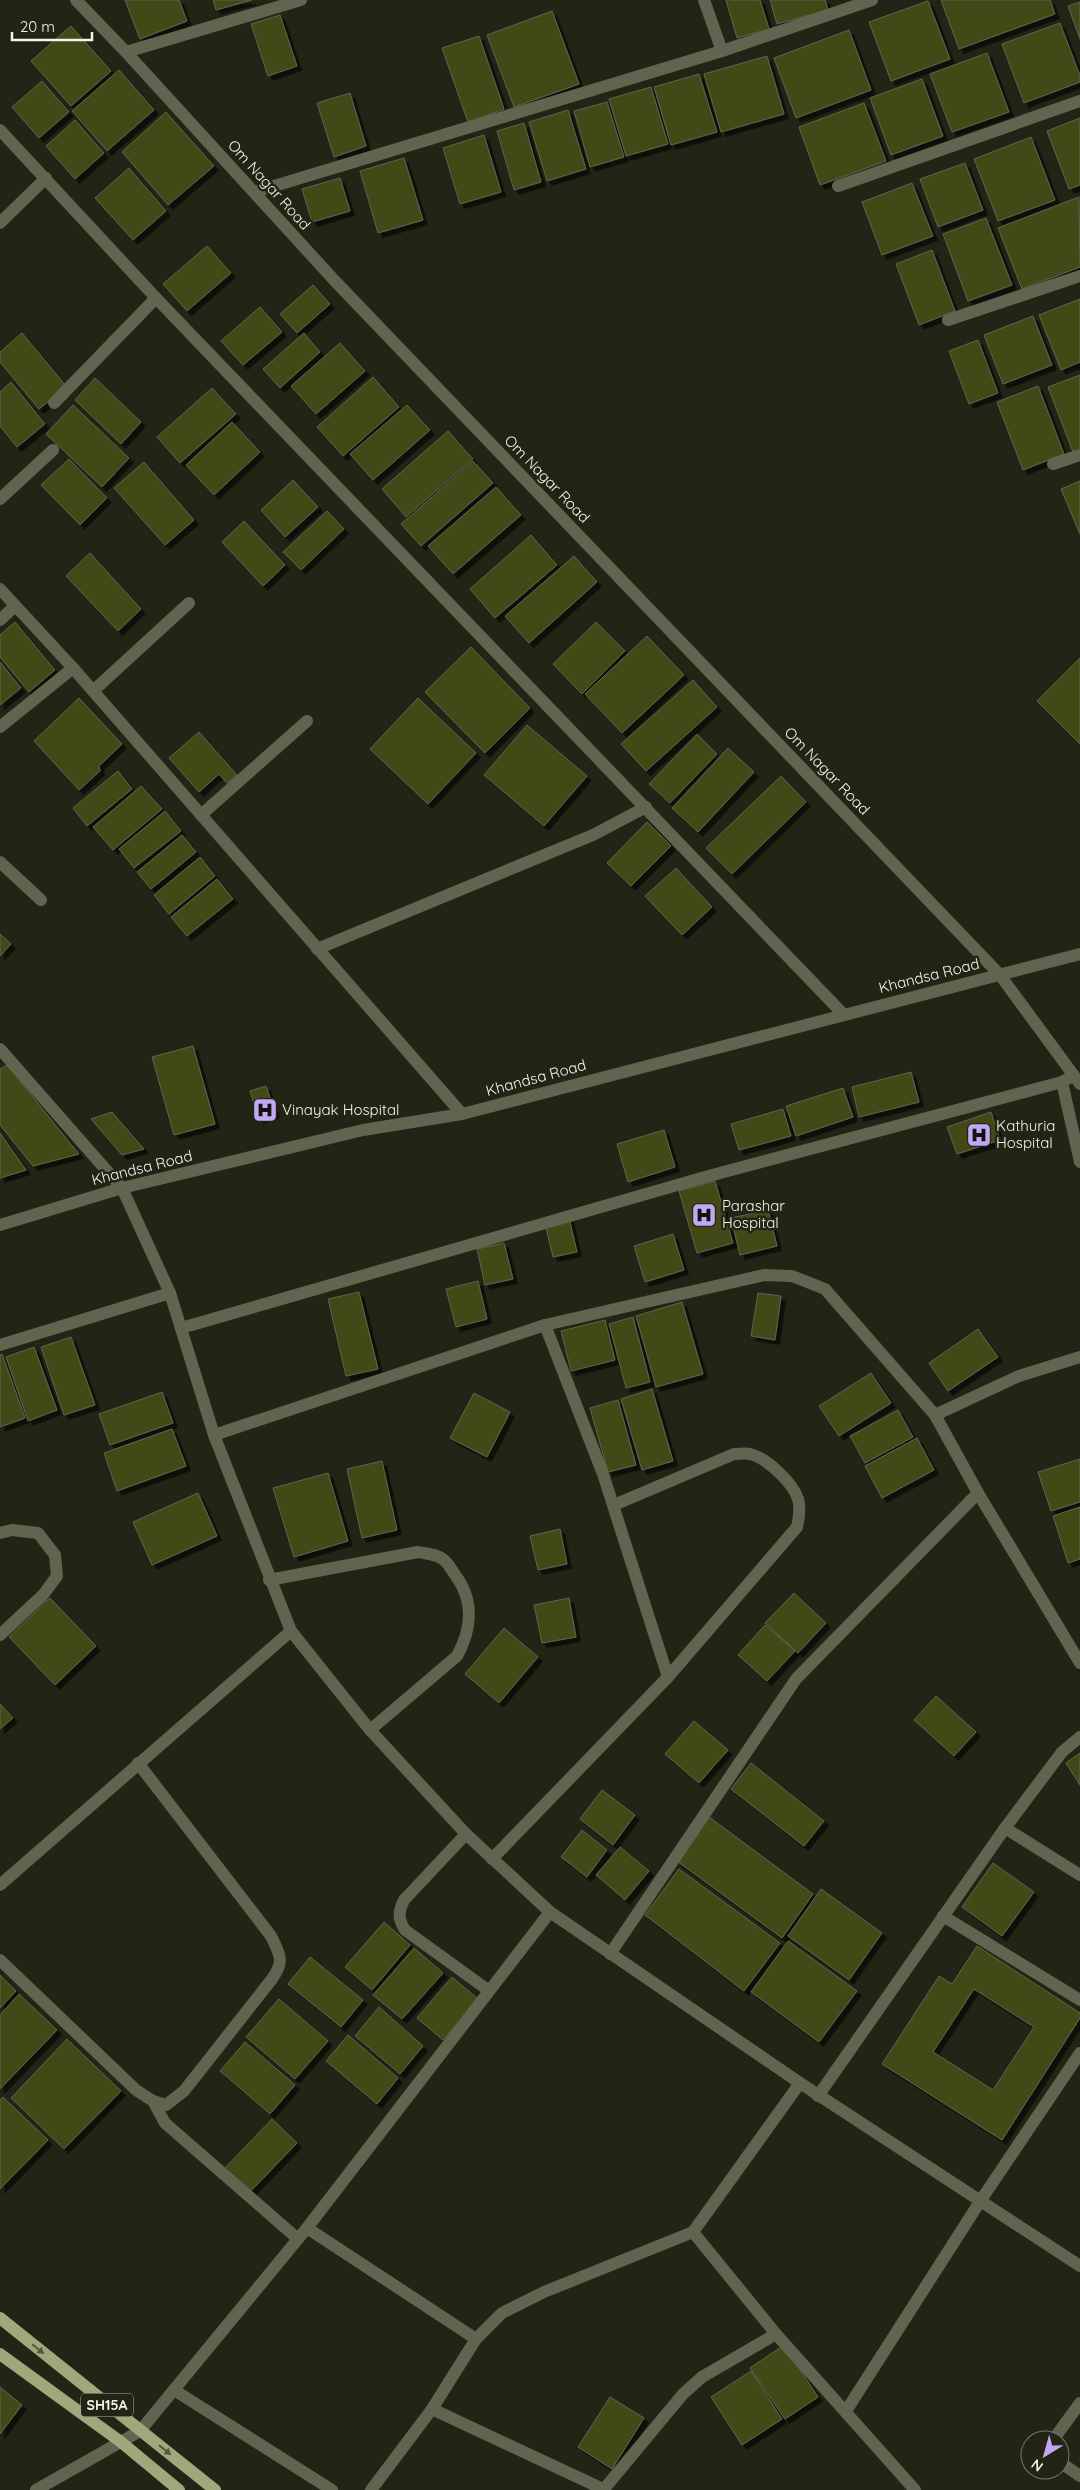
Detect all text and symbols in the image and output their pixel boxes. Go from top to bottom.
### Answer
scale bar [12,10,92,42]
text: 20 m [20,17,55,36]
street label: Om Nagar Road [224,136,315,234]
street label: Om Nagar Road [501,431,594,527]
street label: Om Nagar Road [781,723,874,819]
street label: Khandsa Road [877,954,981,997]
street label: Khandsa Road [484,1055,588,1100]
hospital icon: Vinayak Hospital [252,1097,278,1123]
place label: Vinayak Hospital [282,1100,400,1119]
place label: Kathuria Hospital [996,1116,1055,1152]
hospital icon: Kathuria Hospital [966,1122,992,1148]
street label: Khandsa Road [90,1146,194,1189]
place label: Parashar Hospital [722,1196,785,1232]
hospital icon: Parashar Hospital [691,1202,717,1228]
one-way arrow [31,2343,44,2354]
road number: SH15A [81,2394,133,2416]
north arrow [1020,2430,1070,2480]
one-way arrow [158,2445,171,2456]
text: N [1028,2455,1047,2476]

